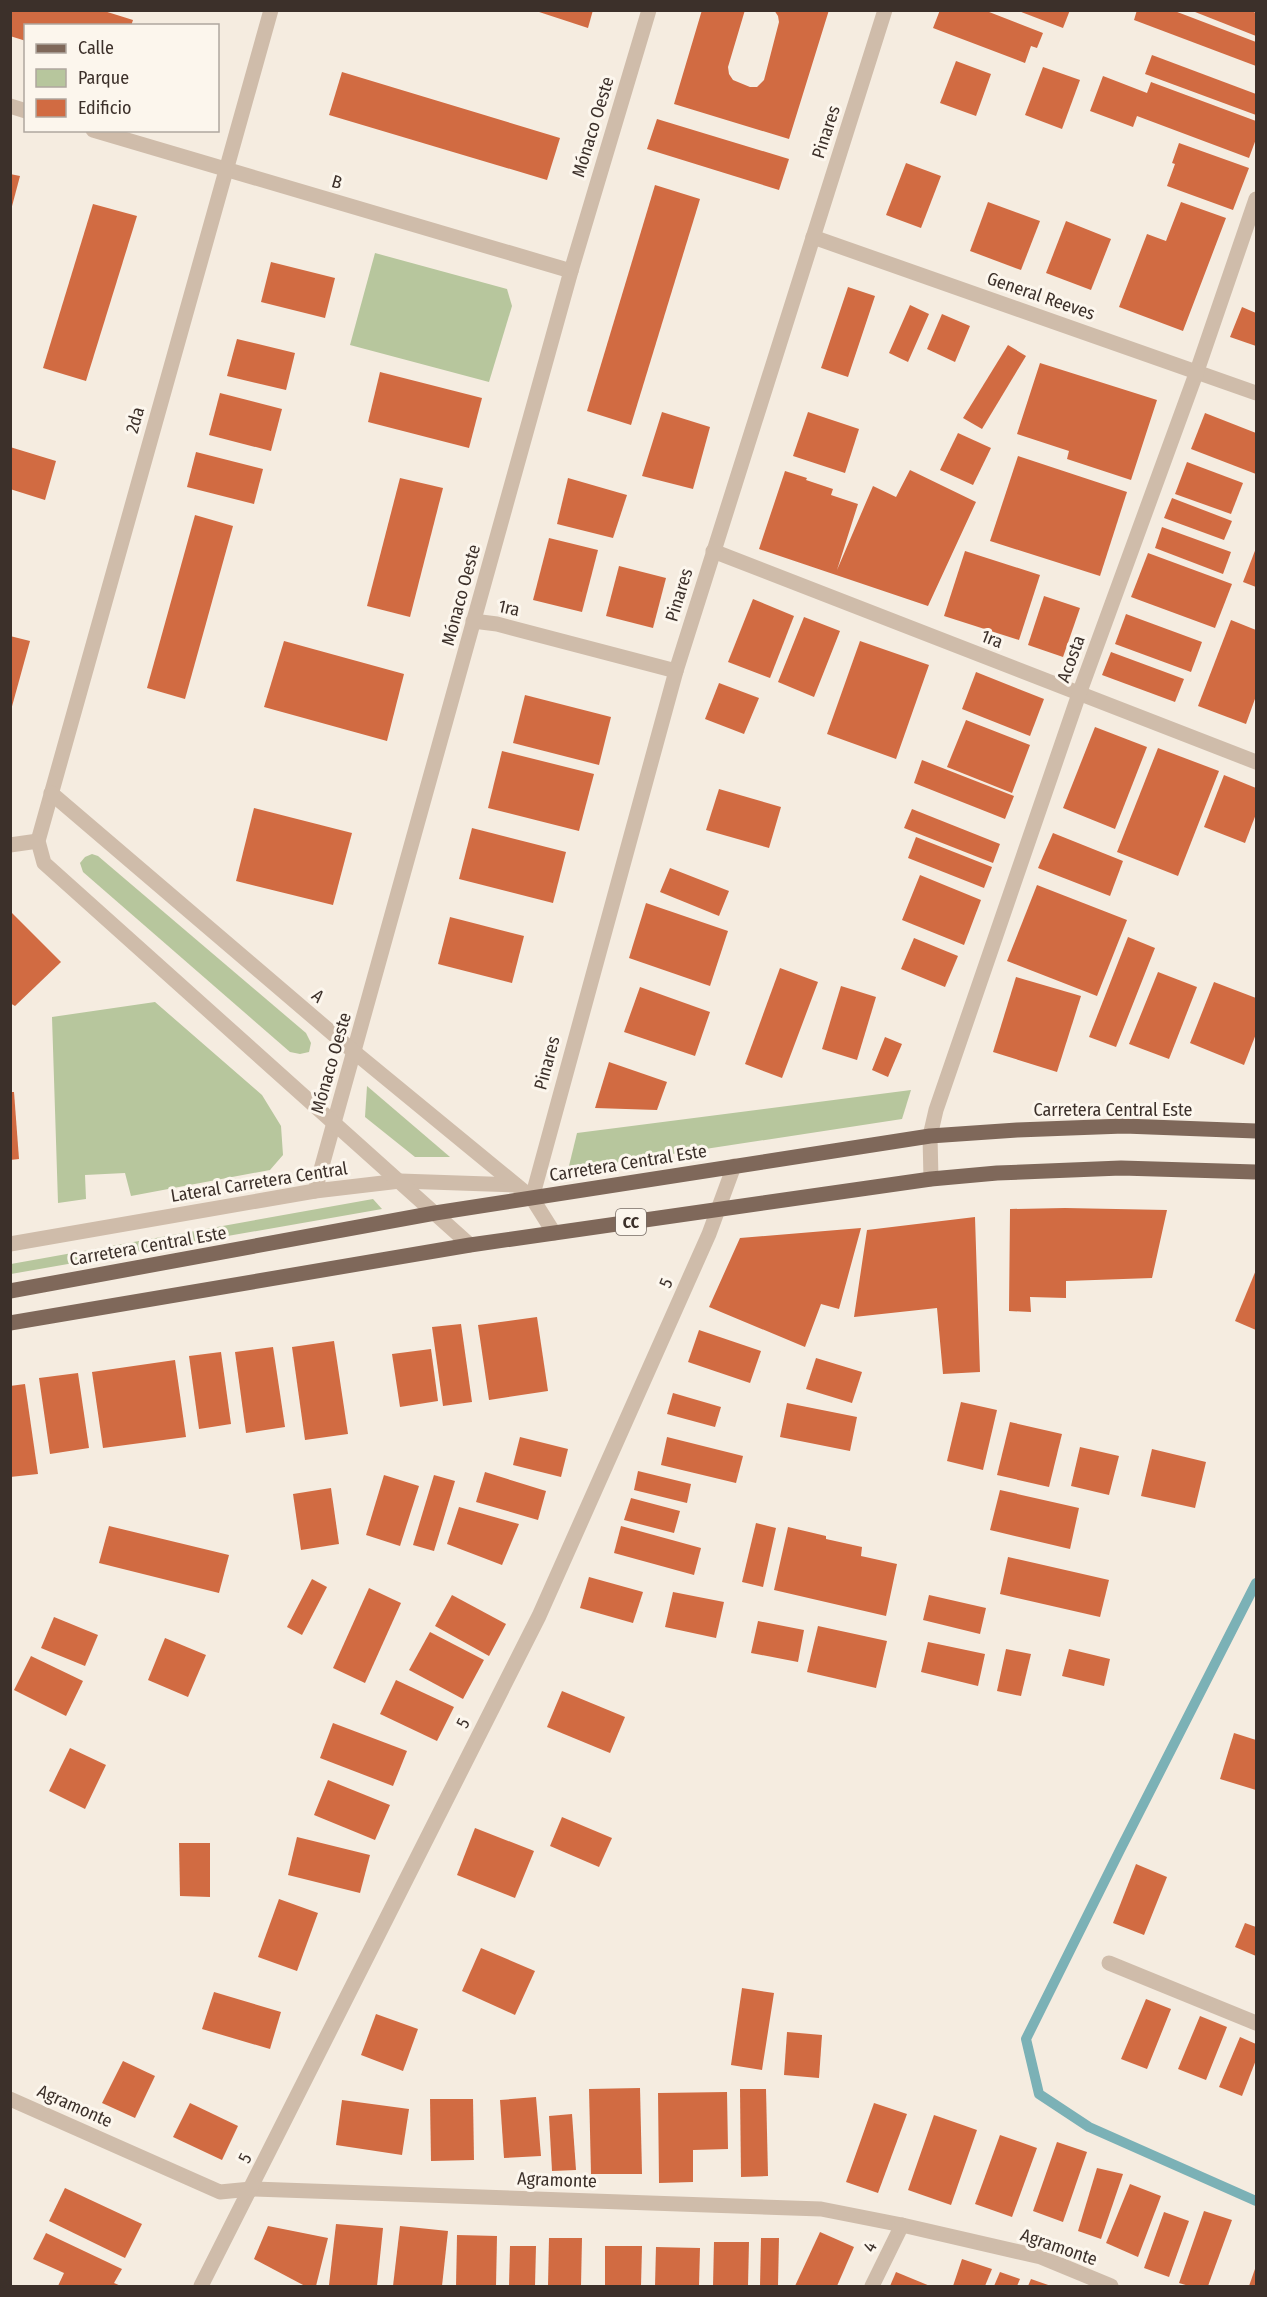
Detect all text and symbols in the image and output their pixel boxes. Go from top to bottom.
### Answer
legend [24,24,219,132]
text: Calle [78,37,114,59]
text: Parque [78,67,129,89]
street label: Mónaco Oeste [567,74,619,180]
text: Edificio [78,97,131,119]
street label: Pinares [807,102,845,161]
street label: B [329,170,345,194]
street label: General Reeves [984,267,1098,325]
street label: 2da [121,404,149,436]
street label: Mónaco Oeste [437,542,485,648]
street label: Pinares [660,565,698,624]
street label: 1ra [496,595,522,621]
street label: 1ra [978,625,1006,653]
street label: Acosta [1052,632,1090,686]
street label: A [307,985,329,1008]
street label: Mónaco Oeste [306,1010,356,1116]
street label: Pinares [529,1033,565,1092]
street label: Carretera Central Este [1034,1099,1193,1121]
street label: Carretera Central Este [548,1140,708,1186]
street label: Lateral Carretera Central [169,1157,349,1207]
road number: CC [616,1209,646,1235]
street label: Carretera Central Este [68,1221,228,1271]
street label: 5 [654,1275,678,1291]
street label: 5 [451,1714,475,1732]
street label: Agramonte [34,2080,116,2132]
street label: 5 [233,2149,257,2167]
street label: Agramonte [517,2168,597,2192]
street label: Agramonte [1018,2224,1100,2270]
street label: 4 [858,2238,882,2256]

